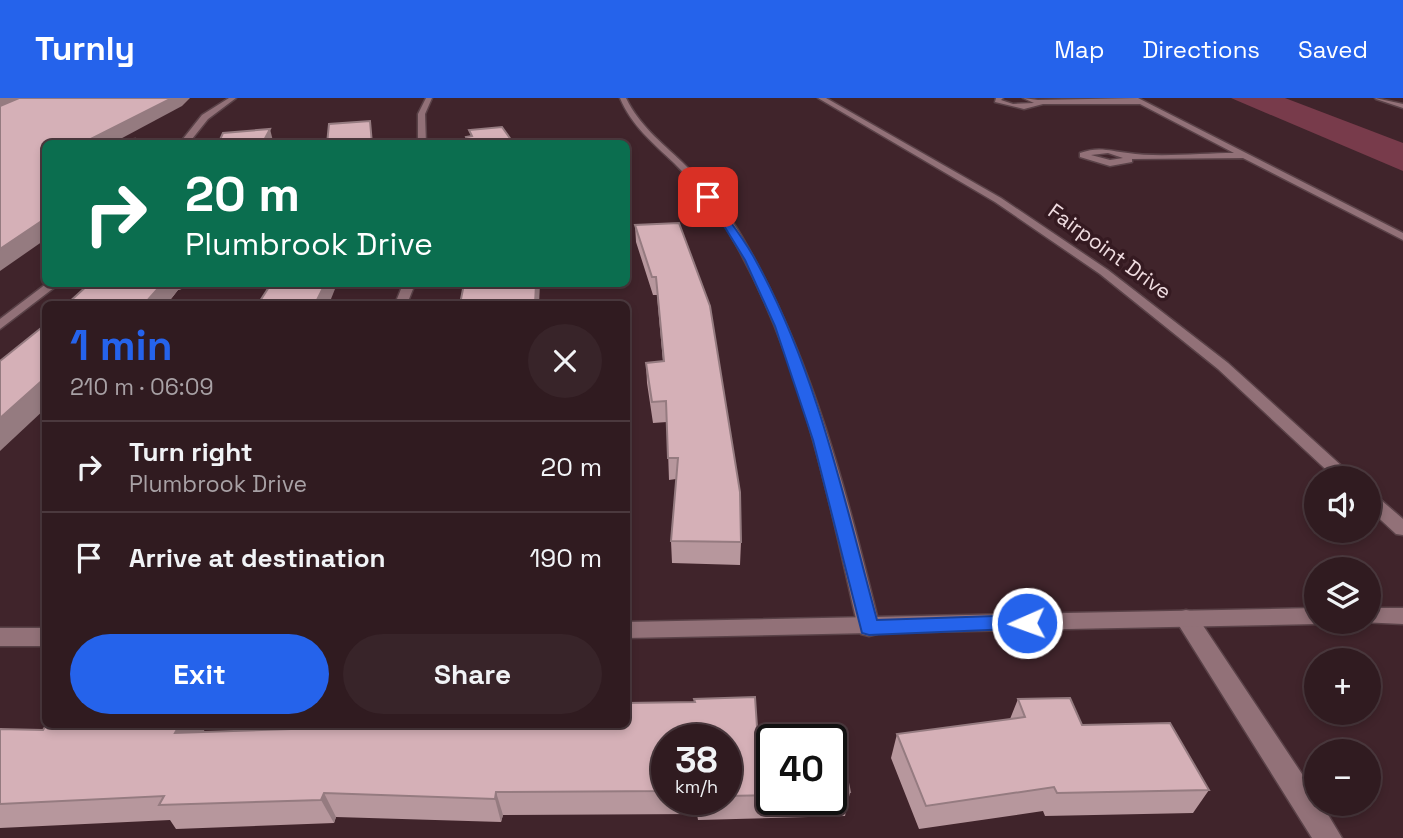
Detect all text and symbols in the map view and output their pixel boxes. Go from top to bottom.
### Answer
text: Turnly [35,28,135,70]
text: Map [1054,34,1104,65]
text: Directions [1142,34,1260,65]
text: Saved [1298,34,1368,65]
text: 20 m [185,163,300,225]
pin [678,167,738,227]
icon: right [70,168,161,259]
icon: arrive [689,178,727,216]
street label: Fairpoint Drive [1043,197,1177,305]
text: Plumbrook Drive [185,224,433,264]
text: 1 min [70,319,173,372]
button: close [528,324,602,398]
text: 210 m · 06:09 [70,372,214,402]
text: Turn right [129,435,253,469]
icon: right [70,448,108,486]
text: 20 m [541,450,602,484]
map controls [1304,466,1381,816]
button: sound [1304,466,1381,543]
text: Plumbrook Drive [129,469,307,499]
icon: arrive [70,539,108,577]
text: Arrive at destination [129,541,386,575]
text: 190 m [530,541,602,575]
button: layers [1304,557,1381,634]
position arrow [990,586,1064,660]
button: Exit [70,634,329,714]
button: Share [343,634,602,714]
button: + [1304,648,1381,725]
speed limit sign: 40 [756,724,847,815]
text: 38 [675,738,718,782]
button: − [1304,739,1381,816]
text: km/h [675,775,718,798]

